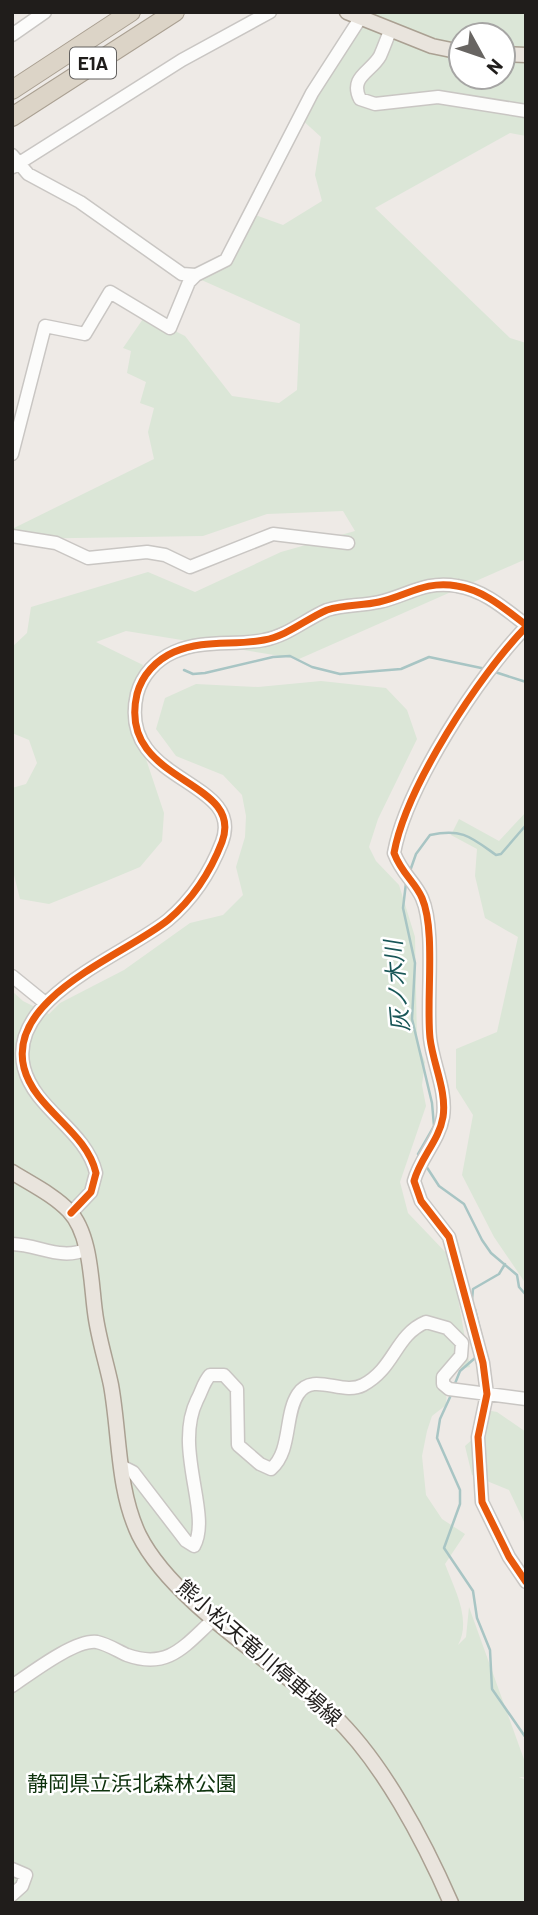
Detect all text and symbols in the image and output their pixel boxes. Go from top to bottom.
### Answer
north arrow [447,21,517,91]
road number: E1A [70,48,116,78]
text: N [483,55,508,79]
water label: 灰ノ木川 [378,936,414,1033]
street label: 熊小松天竜川停車場線 [173,1574,347,1730]
park label: 静岡県立浜北森林公園 [27,1770,237,1795]

